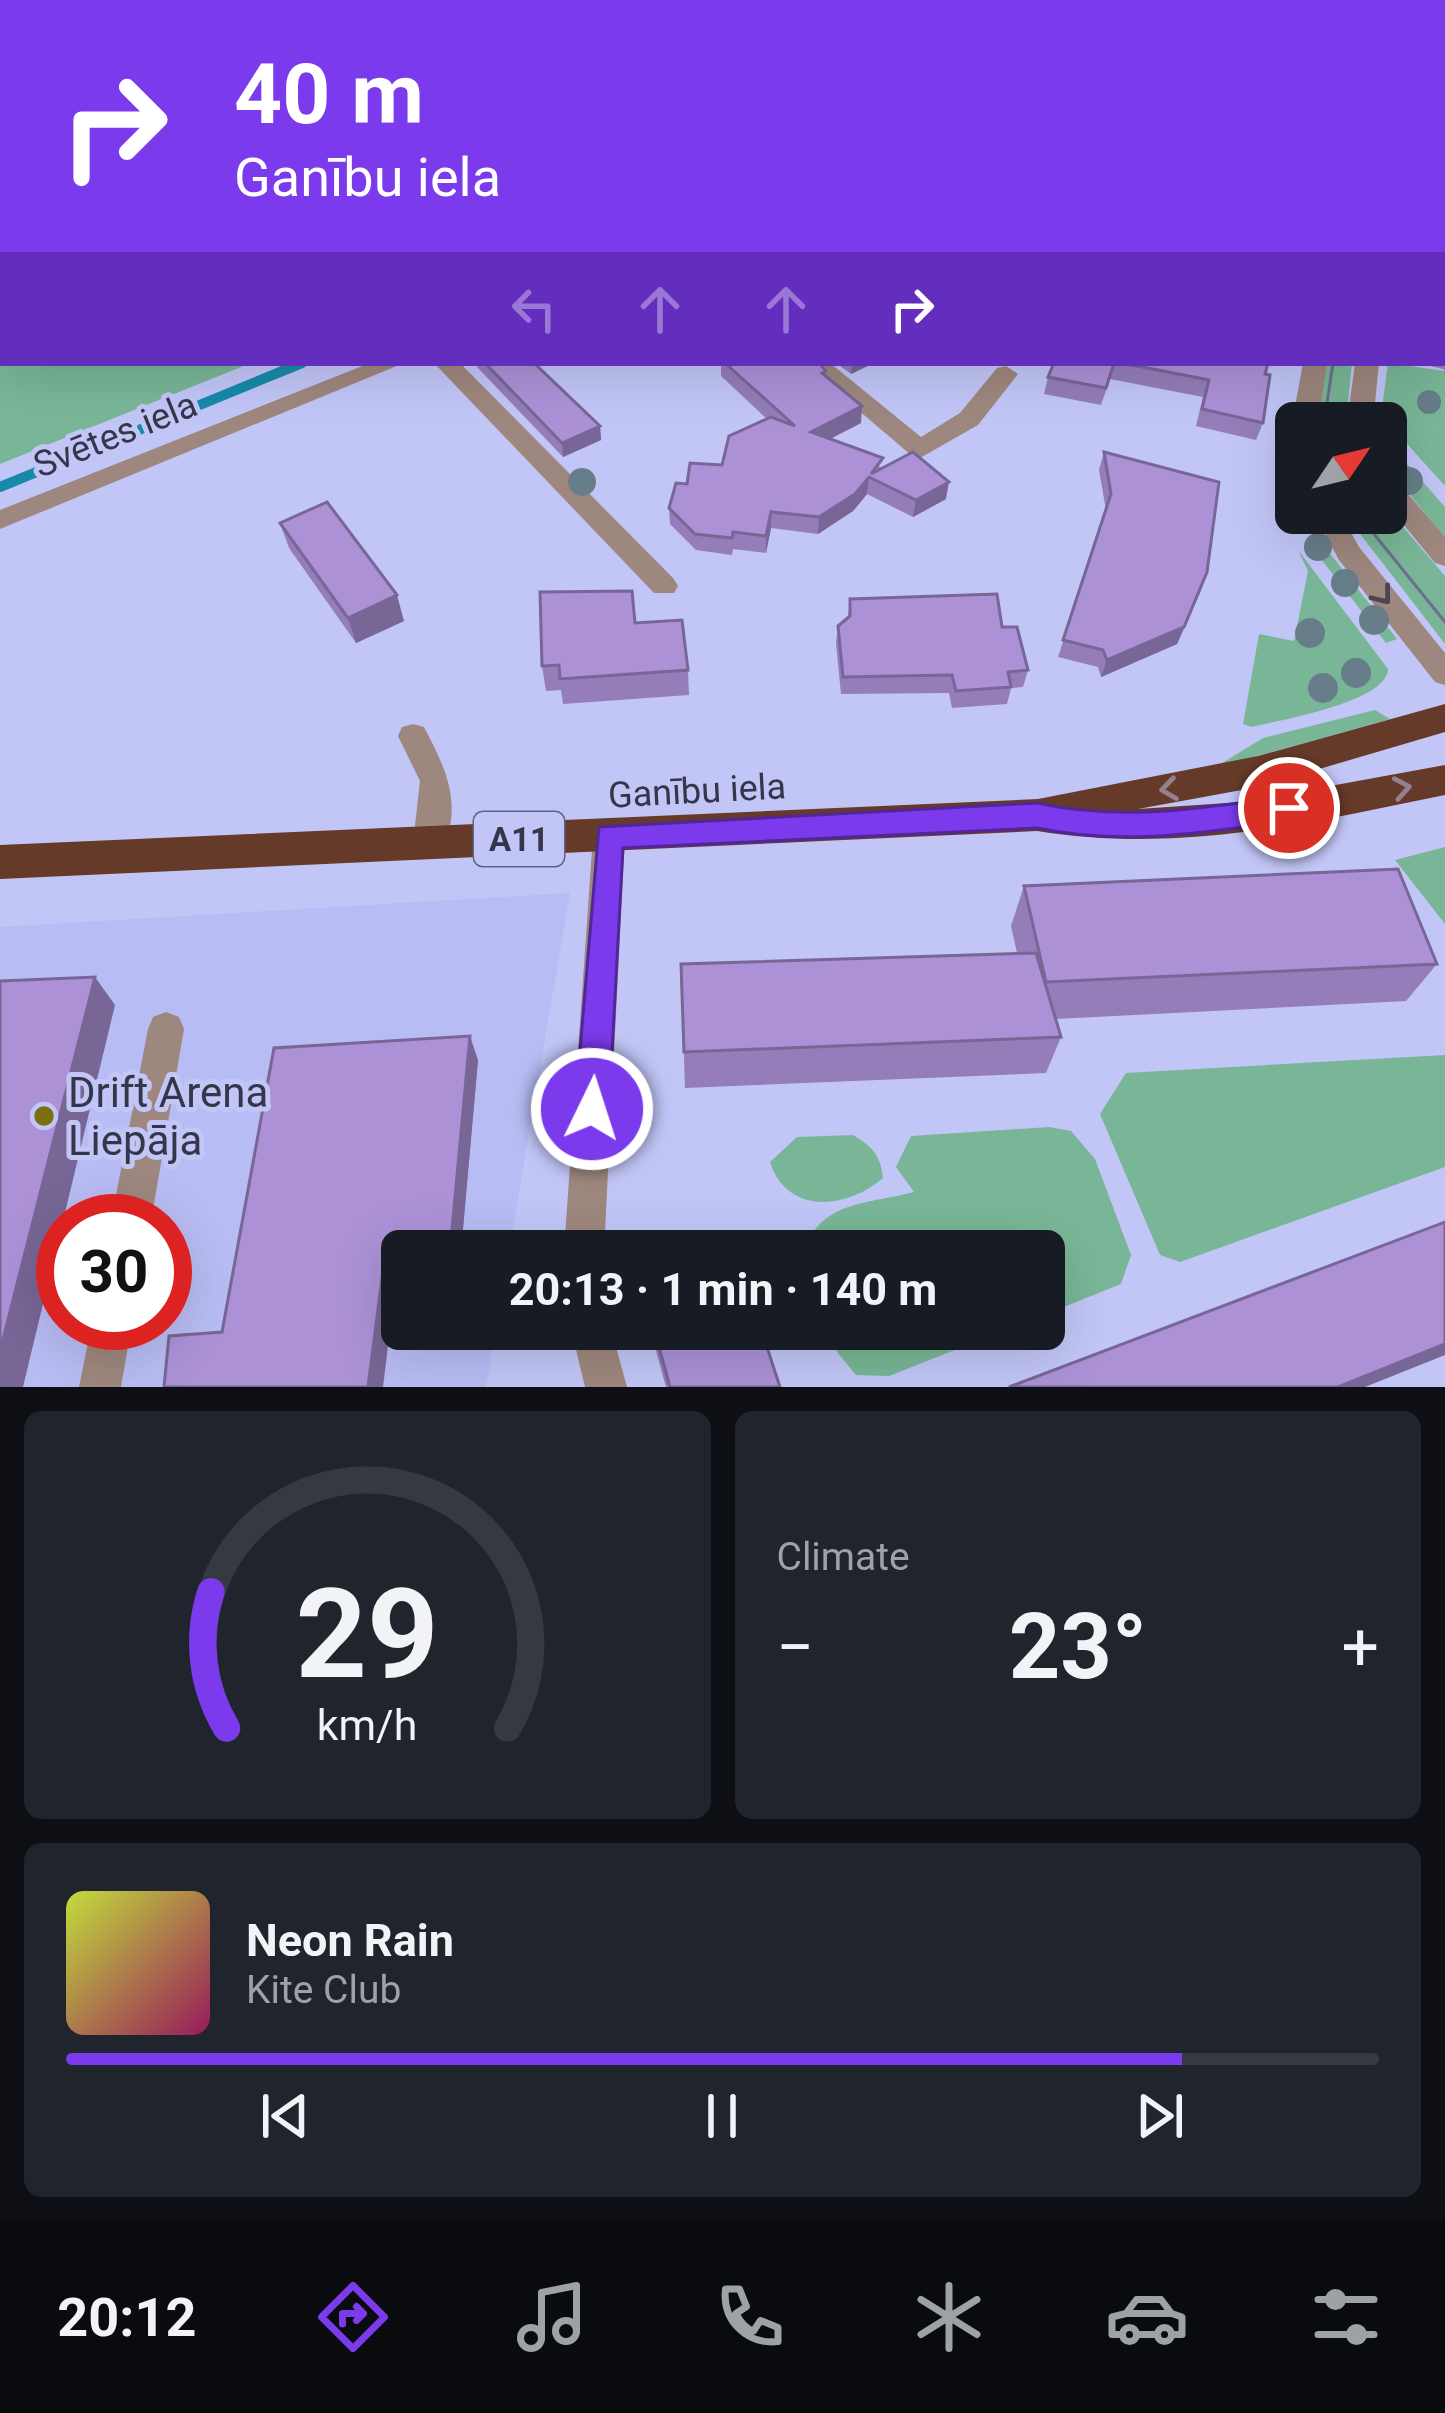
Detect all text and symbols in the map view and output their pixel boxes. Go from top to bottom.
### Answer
text: 40 m [234,45,424,144]
icon: right [36,48,192,204]
text: Ganību iela [234,146,501,209]
icon: left [501,276,567,342]
icon: ahead [627,276,693,342]
icon: ahead [753,276,819,342]
icon: right [879,276,945,342]
street label: Svētes iela [28,383,203,487]
north arrow [1275,402,1407,534]
map controls [1275,402,1407,534]
one-way arrow [1369,582,1390,604]
pin [1238,757,1340,859]
street label: Ganību iela [607,765,787,817]
one-way arrow [1159,775,1179,801]
icon: arrive [1256,775,1322,841]
one-way arrow [1391,776,1411,802]
road number: A11 [474,812,564,866]
position arrow [529,1046,655,1172]
place label: Drift Arena Liepāja [68,1068,268,1165]
marker: Drift Arena Liepāja [31,1103,57,1129]
speed limit sign: 30 [36,1194,192,1350]
text: 20:13 · 1 min · 140 m [509,1263,937,1316]
text: Climate [777,1534,910,1580]
text: 29 [296,1561,439,1707]
text: 23° [1009,1595,1147,1700]
text: − [777,1609,814,1686]
text: + [1342,1609,1379,1686]
text: km/h [317,1700,418,1750]
text: Neon Rain [246,1914,454,1967]
text: Kite Club [246,1967,401,2013]
icon: previous [252,2083,318,2149]
icon: pause [689,2083,755,2149]
icon: next [1127,2083,1193,2149]
icon: directions [311,2275,395,2359]
icon: music [510,2275,594,2359]
icon: phone [708,2275,792,2359]
icon: climate [907,2275,991,2359]
icon: car [1105,2275,1189,2359]
icon: filters [1304,2275,1388,2359]
text: 20:12 [57,2286,196,2349]

